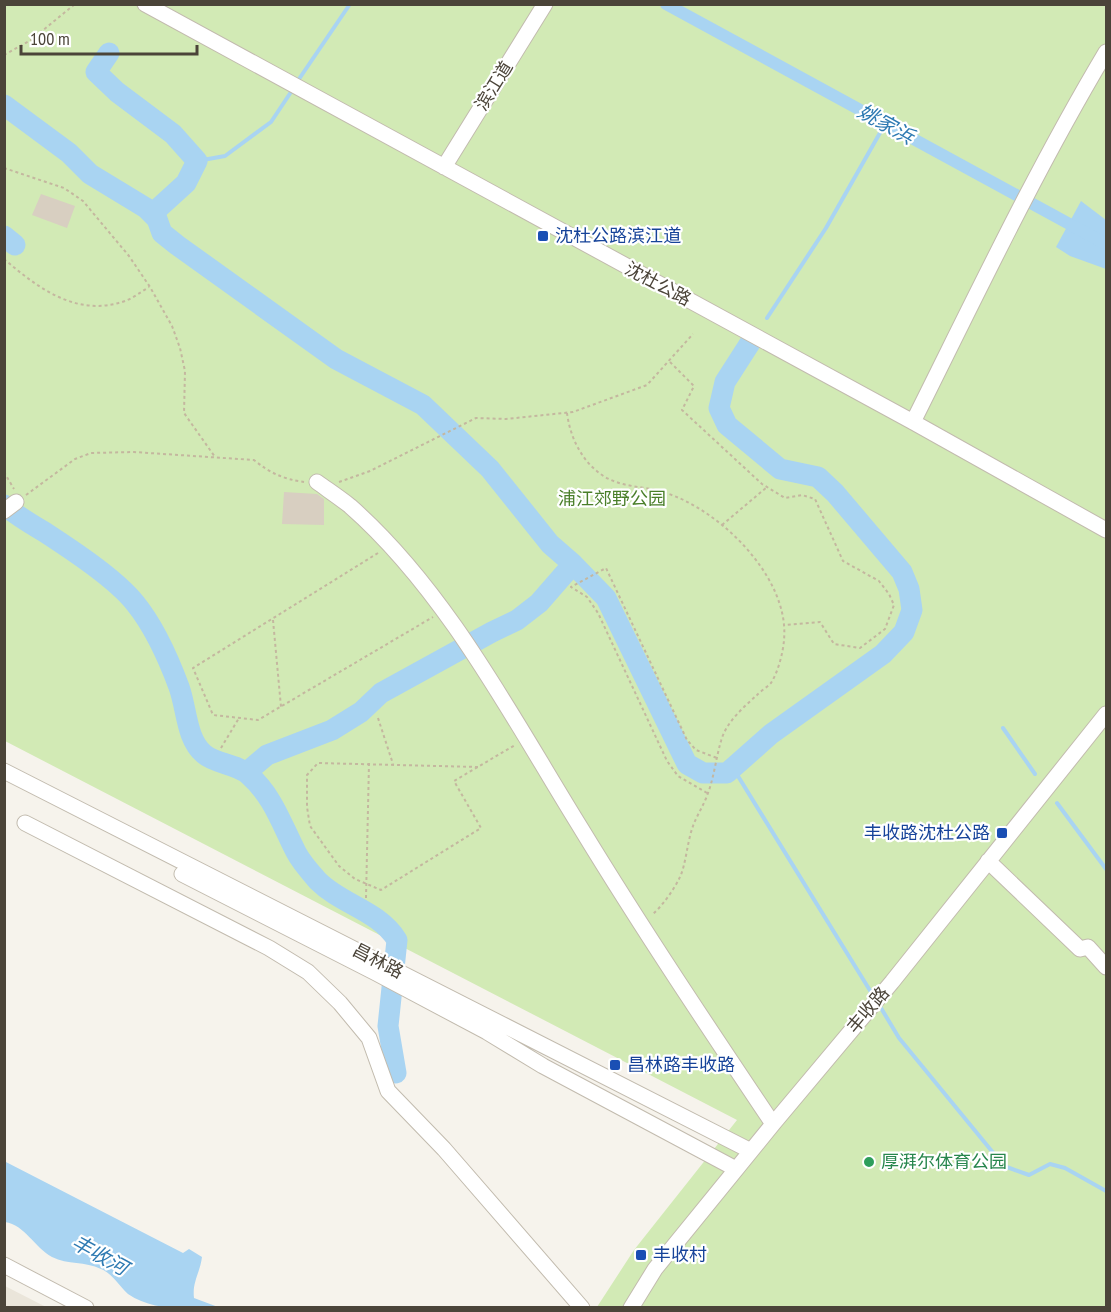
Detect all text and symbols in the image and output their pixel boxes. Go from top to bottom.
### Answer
scale bar [21,18,196,56]
text: 100 m [30,27,70,50]
street label: 滨江道 [470,57,518,115]
water label: 姚家浜 [853,98,920,151]
place label: 沈杜公路滨江道 [555,224,681,247]
marker: 沈杜公路滨江道 [536,229,550,243]
street label: 沈杜公路 [621,257,695,311]
park label: 浦江郊野公园 [558,487,666,510]
place label: 丰收路沈杜公路 [864,821,990,844]
marker: 丰收路沈杜公路 [995,826,1009,840]
street label: 昌林路 [349,938,408,983]
street label: 丰收路 [841,982,894,1038]
place label: 昌林路丰收路 [627,1053,735,1076]
marker: 昌林路丰收路 [608,1058,622,1072]
place label: 厚湃尔体育公园 [881,1150,1007,1173]
marker: 厚湃尔体育公园 [862,1155,876,1169]
water label: 丰收河 [67,1229,136,1283]
place label: 丰收村 [653,1243,707,1266]
marker: 丰收村 [634,1248,648,1262]

